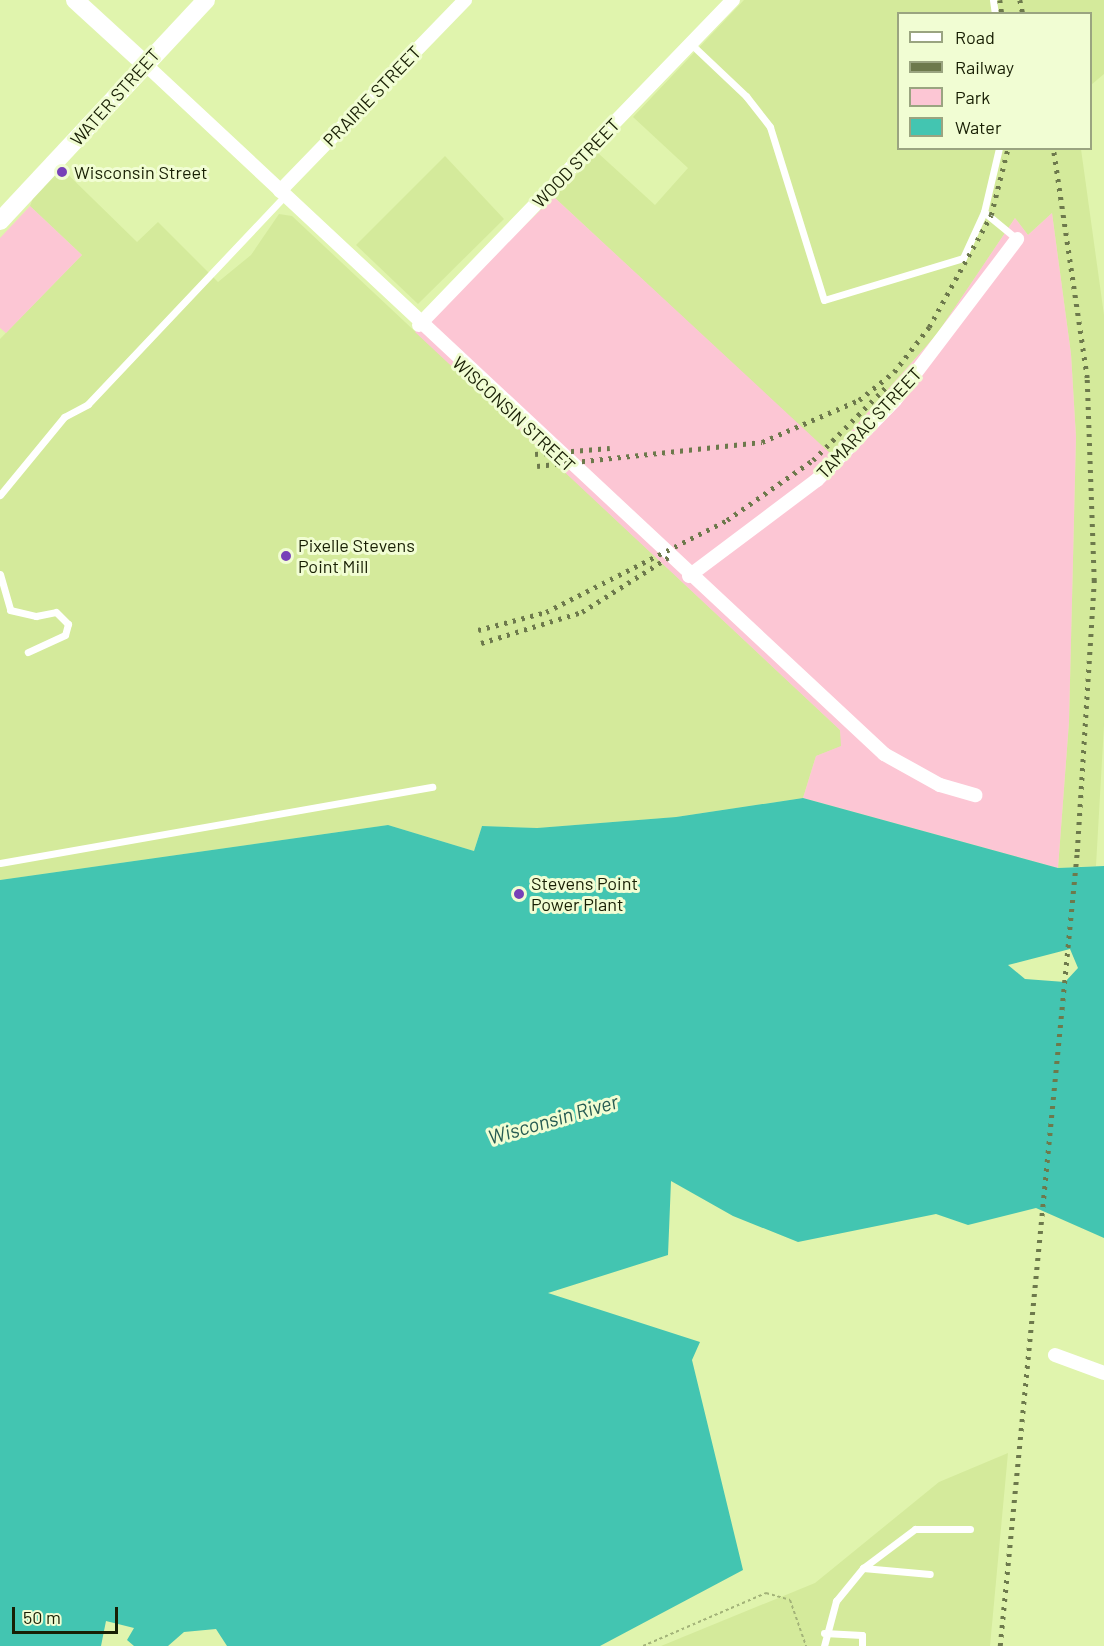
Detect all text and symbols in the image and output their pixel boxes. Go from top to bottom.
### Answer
legend [897,12,1092,150]
text: Road [955,26,995,48]
street label: PRAIRIE STREET [319,41,425,151]
street label: WATER STREET [66,44,164,150]
text: Railway [955,56,1014,78]
text: Park [955,86,990,108]
street label: WOOD STREET [528,114,624,212]
text: Water [955,116,1002,138]
place label: Wisconsin Street [74,161,208,183]
marker: Wisconsin Street [55,165,69,179]
street label: WISCONSIN STREET [448,352,580,476]
street label: TAMARAC STREET [812,363,926,483]
place label: Pixelle Stevens Point Mill [298,535,415,578]
marker: Pixelle Stevens Point Mill [279,549,293,563]
place label: Stevens Point Power Plant [531,873,638,916]
marker: Stevens Point Power Plant [512,887,526,901]
water label: Wisconsin River [485,1089,621,1149]
scale bar [15,1595,122,1633]
text: 50 m [23,1606,61,1628]

